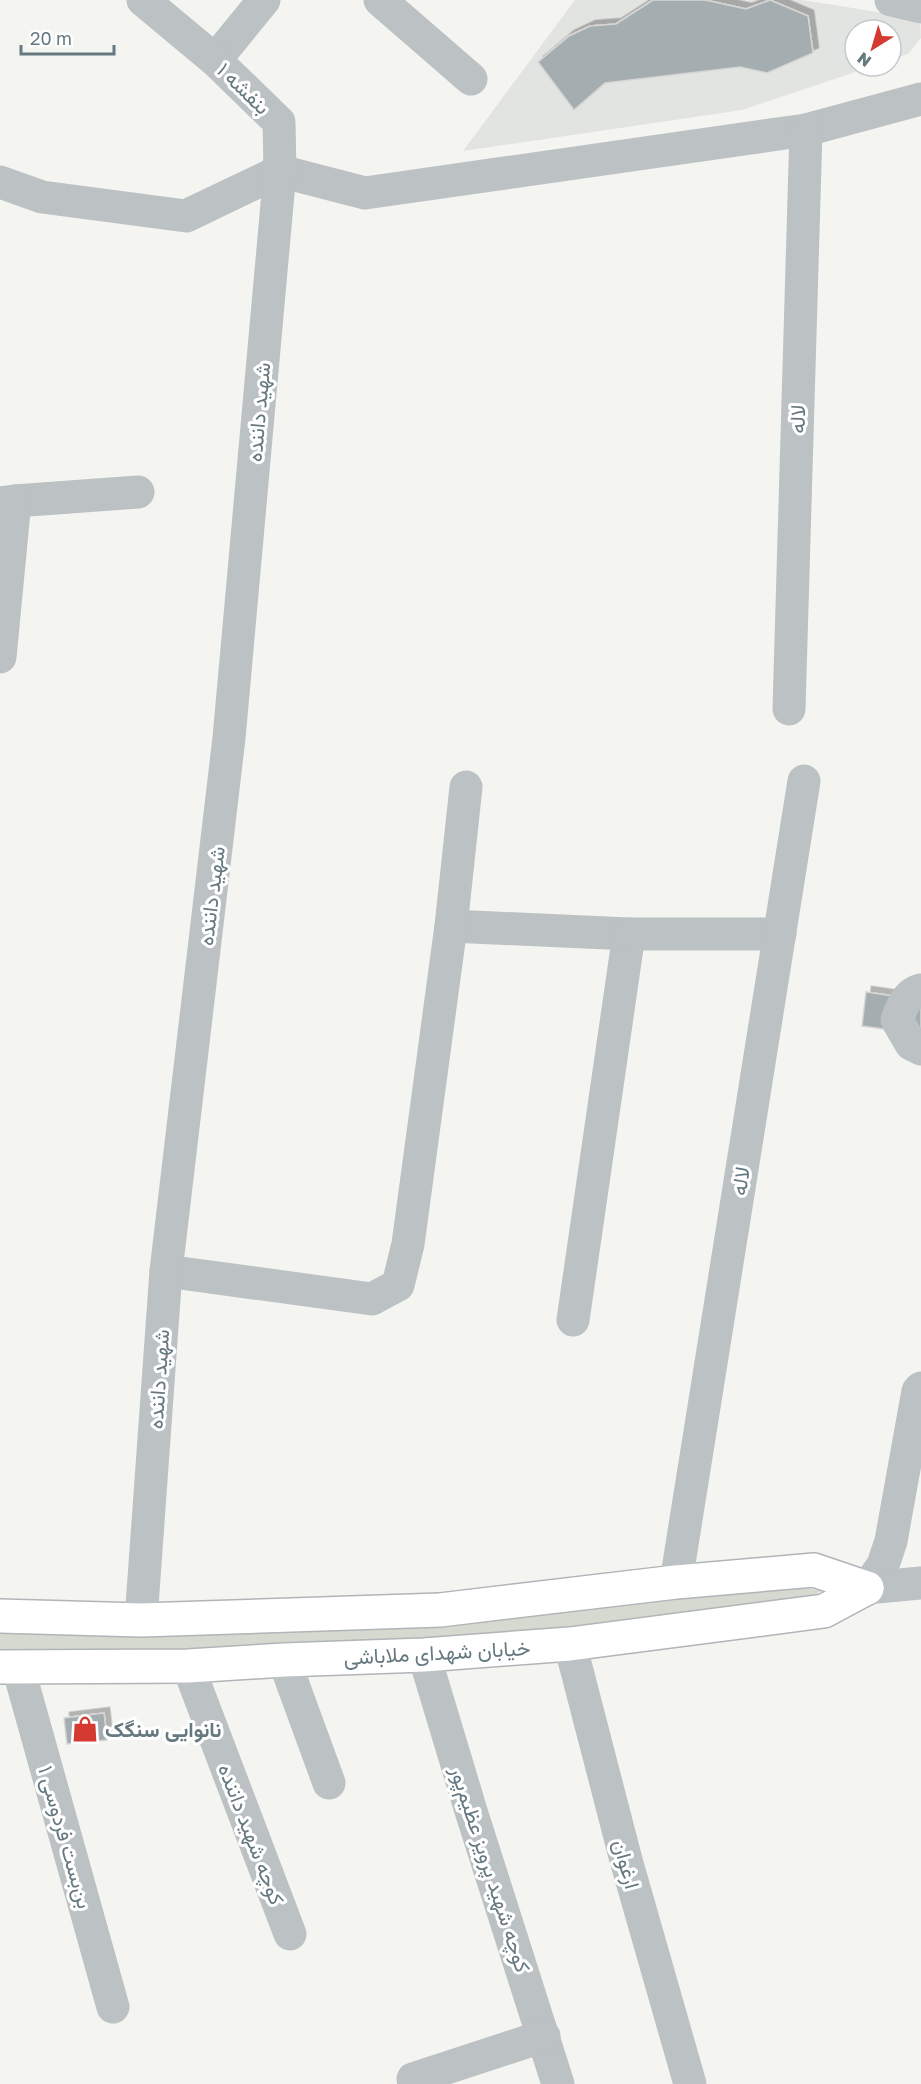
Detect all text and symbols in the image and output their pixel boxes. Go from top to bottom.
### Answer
scale bar [21,18,114,56]
north arrow [843,18,903,78]
text: 20 m [30,27,72,49]
text: N [853,48,875,72]
street label: بنفشه ۱ [212,57,276,119]
street label: شهید داننده [241,361,276,463]
street label: لاله [784,404,810,434]
street label: شهید داننده [192,845,231,947]
street label: لاله [725,1165,755,1197]
street label: شهید داننده [142,1328,175,1430]
street label: خیابان شهدای ملاباشی [343,1634,531,1671]
shop icon: نانوایی سنگک [70,1714,100,1744]
place label: نانوایی سنگک [105,1716,221,1743]
street label: کوچه شهید داننده [211,1760,291,1909]
street label: کوچه شهید پرویز عظیم‌پور [443,1762,537,1976]
street label: بن‌بست فردوسی ۱ [32,1763,99,1912]
street label: ارغوان [607,1837,646,1892]

